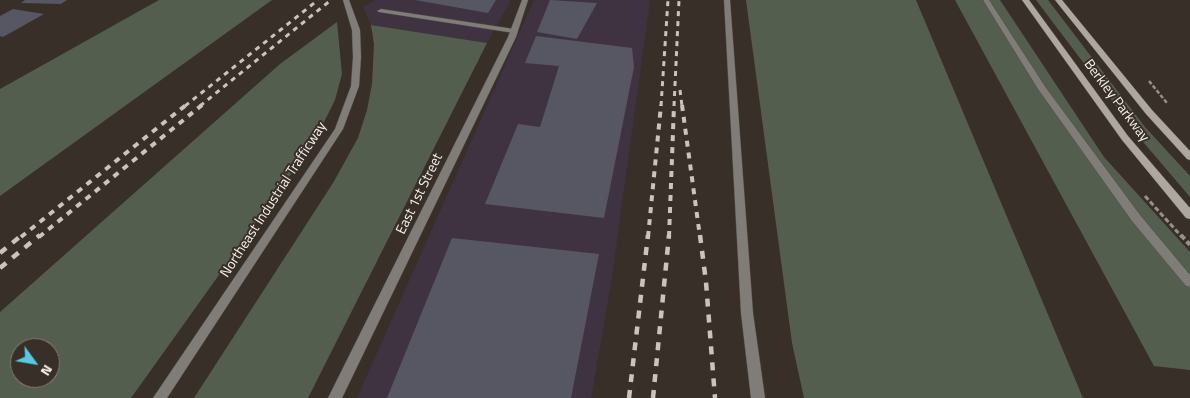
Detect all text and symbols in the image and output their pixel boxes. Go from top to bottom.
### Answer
street label: Berkley Parkway [1080,57,1152,145]
street label: Northeast Industrial Trafficway [217,119,331,281]
street label: East 1st Street [393,151,447,237]
north arrow [10,338,60,388]
text: N [36,361,59,380]

